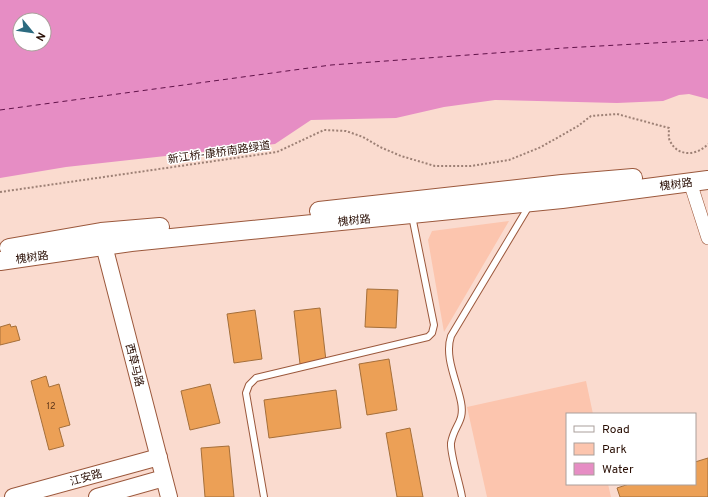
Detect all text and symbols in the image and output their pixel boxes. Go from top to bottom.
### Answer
north arrow [12,12,52,52]
text: N [32,30,48,43]
street label: 新江桥-康桥南路绿道 [167,139,271,167]
street label: 槐树路 [659,176,693,194]
street label: 槐树路 [337,212,371,230]
street label: 槐树路 [15,249,49,267]
street label: 西草马路 [122,342,146,388]
house number: 12 [47,401,55,412]
legend [566,413,696,485]
text: Road [602,422,630,438]
text: Park [602,442,627,458]
text: Water [602,462,634,478]
street label: 江安路 [69,467,104,489]

